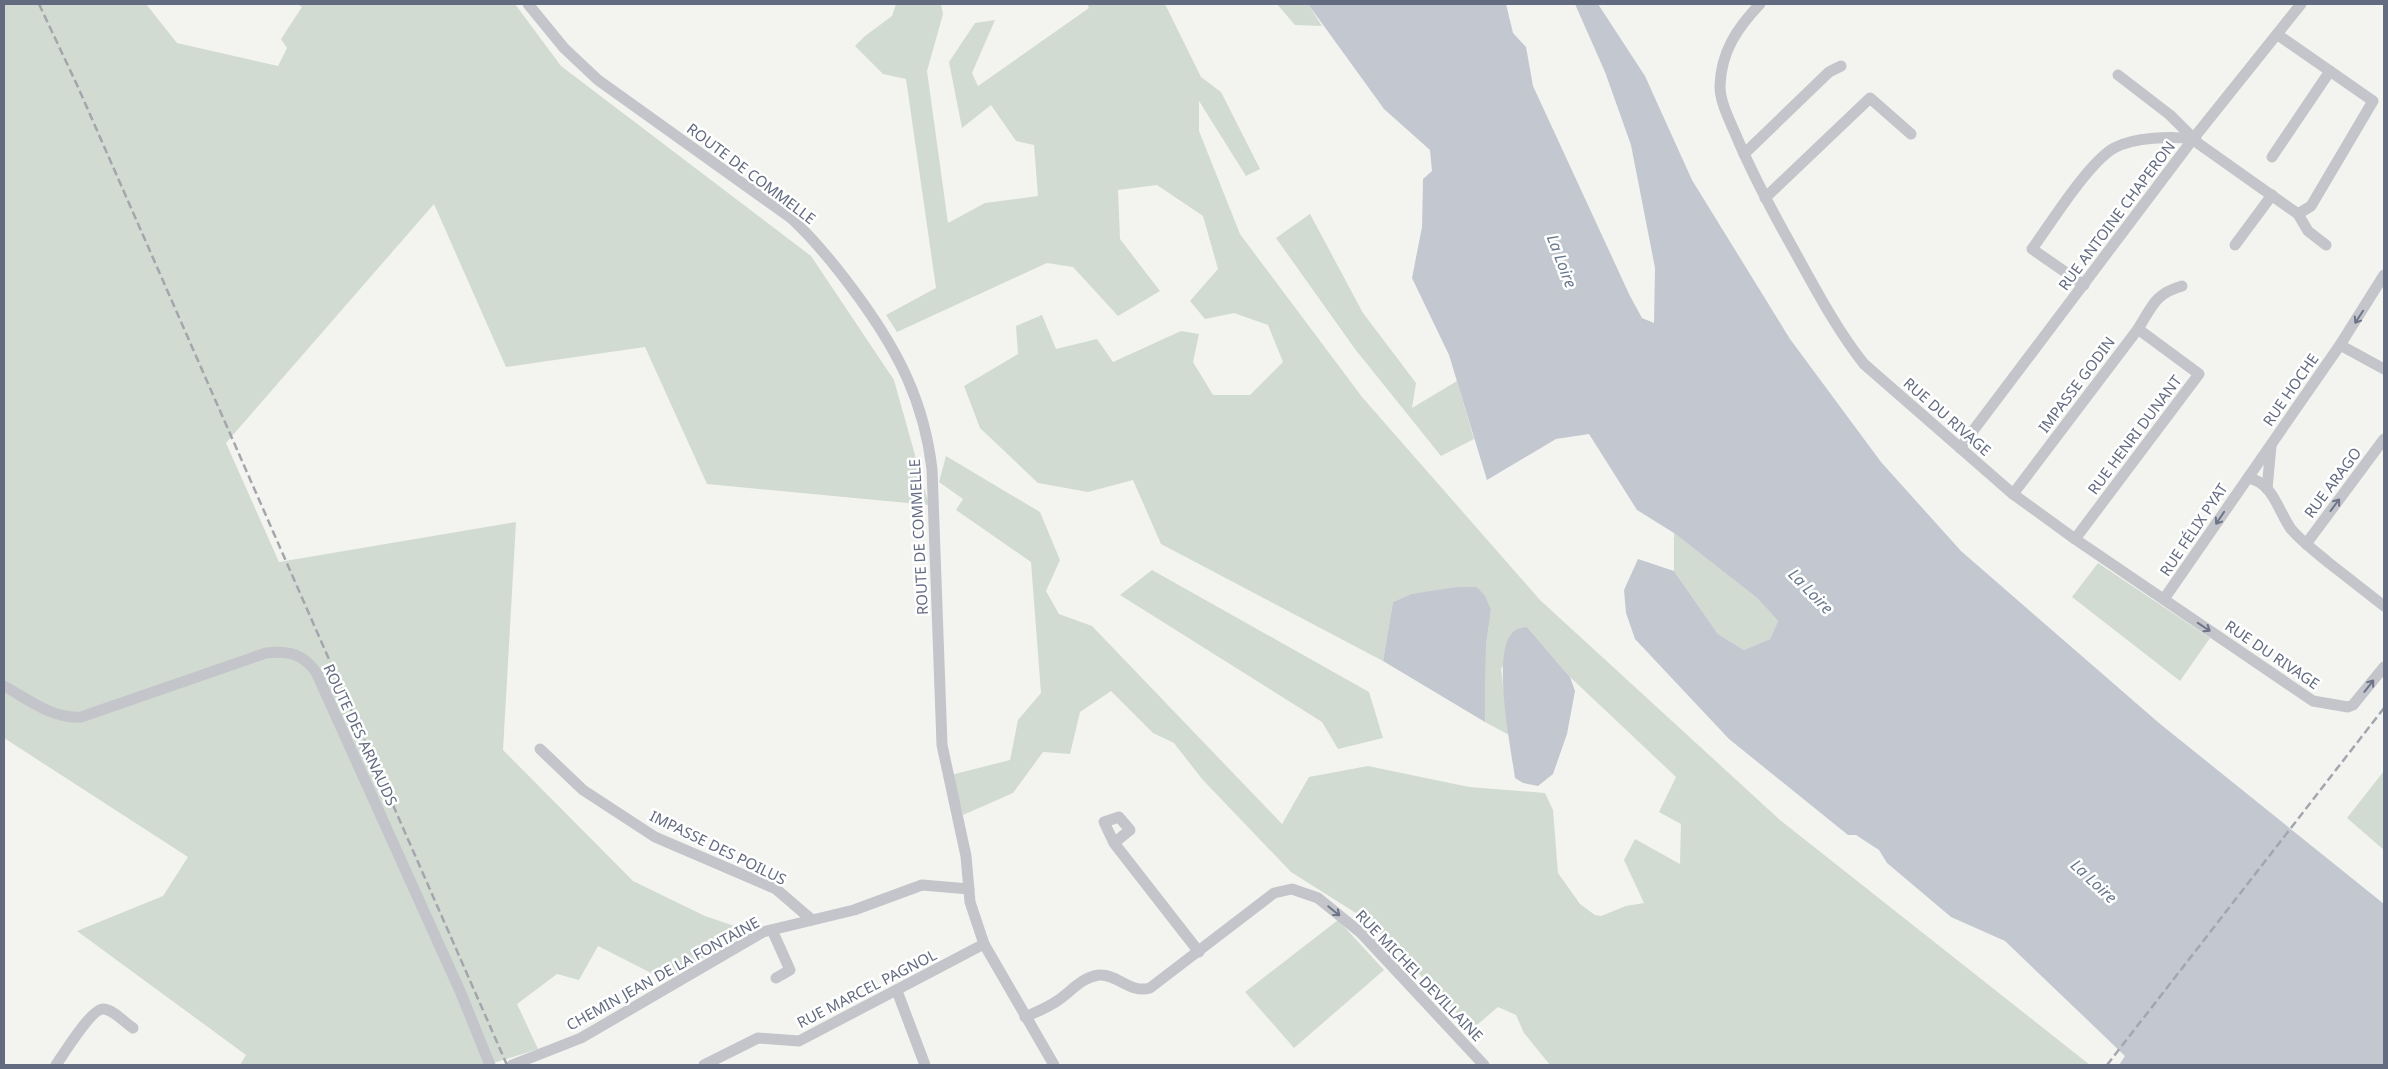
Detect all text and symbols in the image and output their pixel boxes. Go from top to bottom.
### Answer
street label: ROUTE DE COMMELLE [683,118,820,228]
street label: RUE ANTOINE CHAPERON [2053,137,2179,294]
water label: La Loire [1542,231,1582,291]
one-way arrow [2354,309,2364,323]
street label: IMPASSE GODIN [2033,332,2119,436]
street label: RUE HOCHE [2258,349,2323,430]
street label: RUE HENRI DUNANT [2083,370,2186,498]
street label: RUE DU RIVAGE [1900,373,1996,460]
street label: RUE ARAGO [2299,443,2365,522]
street label: ROUTE DE COMMELLE [904,458,932,616]
street label: RUE FÉLIX PYAT [2155,479,2232,580]
one-way arrow [2330,498,2340,512]
one-way arrow [2215,511,2225,525]
water label: La Loire [1784,563,1838,619]
street label: RUE DU RIVAGE [2221,615,2324,693]
one-way arrow [2197,622,2211,632]
street label: ROUTE DES ARNAUDS [319,661,403,809]
one-way arrow [2363,680,2374,693]
street label: IMPASSE DES POILUS [647,805,790,889]
water label: La Loire [2066,854,2122,908]
street label: RUE MICHEL DEVILLAINE [1352,905,1488,1045]
one-way arrow [1327,906,1341,916]
street label: CHEMIN JEAN DE LA FONTAINE [563,912,762,1035]
street label: RUE MARCEL PAGNOL [793,944,940,1032]

